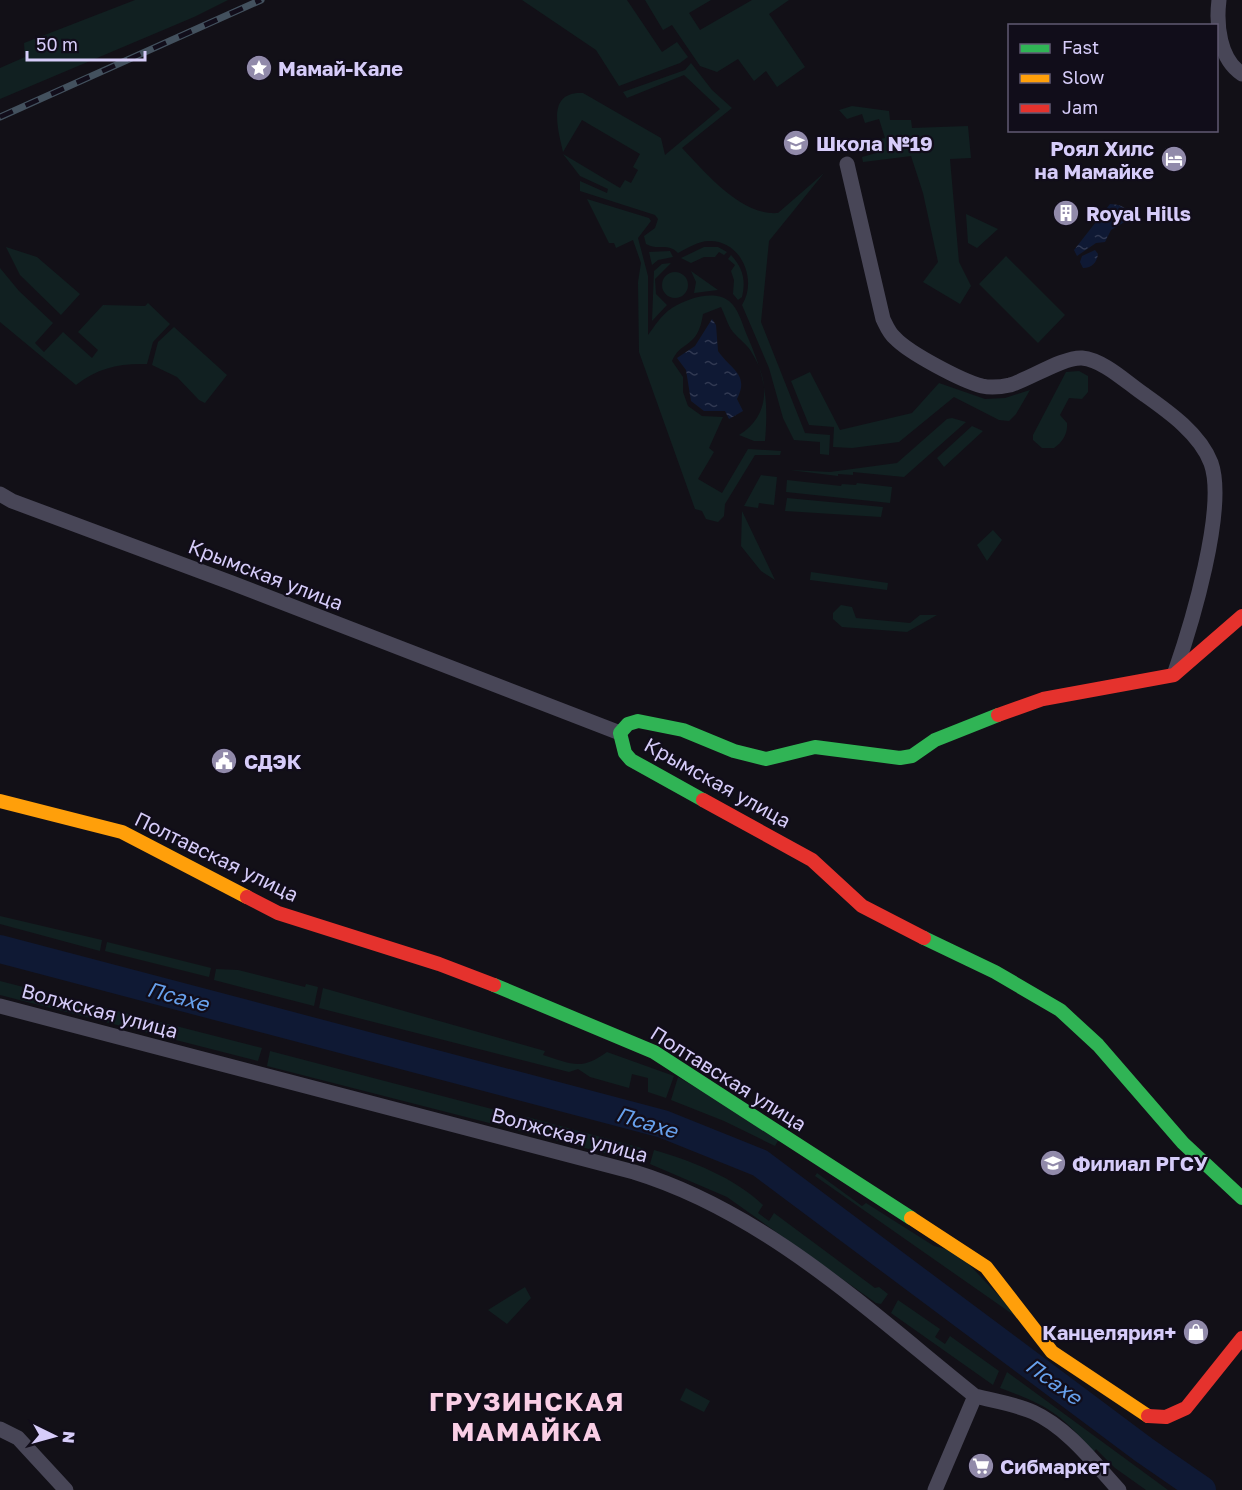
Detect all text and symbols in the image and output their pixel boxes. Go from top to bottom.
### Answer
scale bar [27,24,146,62]
legend [1008,24,1218,132]
text: 50 m [36,33,78,55]
text: Fast [1062,36,1099,58]
place icon: Мамай-Кале [244,53,274,83]
place label: Мамай-Кале [278,56,403,80]
text: Slow [1062,66,1105,88]
text: Jam [1062,96,1098,118]
school or university icon: Школа №19 [781,128,811,158]
place label: Школа №19 [816,131,933,155]
place label: Роял Хилс на Мамайке [1035,136,1154,183]
hotel icon: Роял Хилс на Мамайке [1159,144,1189,174]
building icon: Royal Hills [1051,198,1081,228]
place label: Royal Hills [1086,201,1191,225]
street label: Крымская улица [185,533,347,615]
street label: Крымская улица [641,732,795,832]
public building icon: СДЭК [209,746,239,776]
place label: СДЭК [244,749,302,773]
street label: Полтавская улица [131,806,303,906]
water label: Псахе [145,975,213,1017]
street label: Волжская улица [19,978,181,1042]
street label: Полтавская улица [647,1020,811,1136]
water label: Псахе [613,1100,682,1144]
street label: Волжская улица [489,1102,651,1166]
school or university icon: Филиал РГСУ [1038,1148,1068,1178]
place label: Филиал РГСУ [1072,1151,1208,1175]
shop icon: Канцелярия+ [1181,1317,1211,1347]
place label: Канцелярия+ [1042,1320,1176,1344]
water label: Псахе [1021,1352,1088,1411]
district label: ГРУЗИНСКАЯ МАМАЙКА [429,1386,625,1447]
north arrow [24,1406,84,1466]
text: N [58,1430,79,1444]
supermarket icon: Сибмаркет [966,1451,996,1481]
place label: Сибмаркет [1000,1454,1110,1478]

